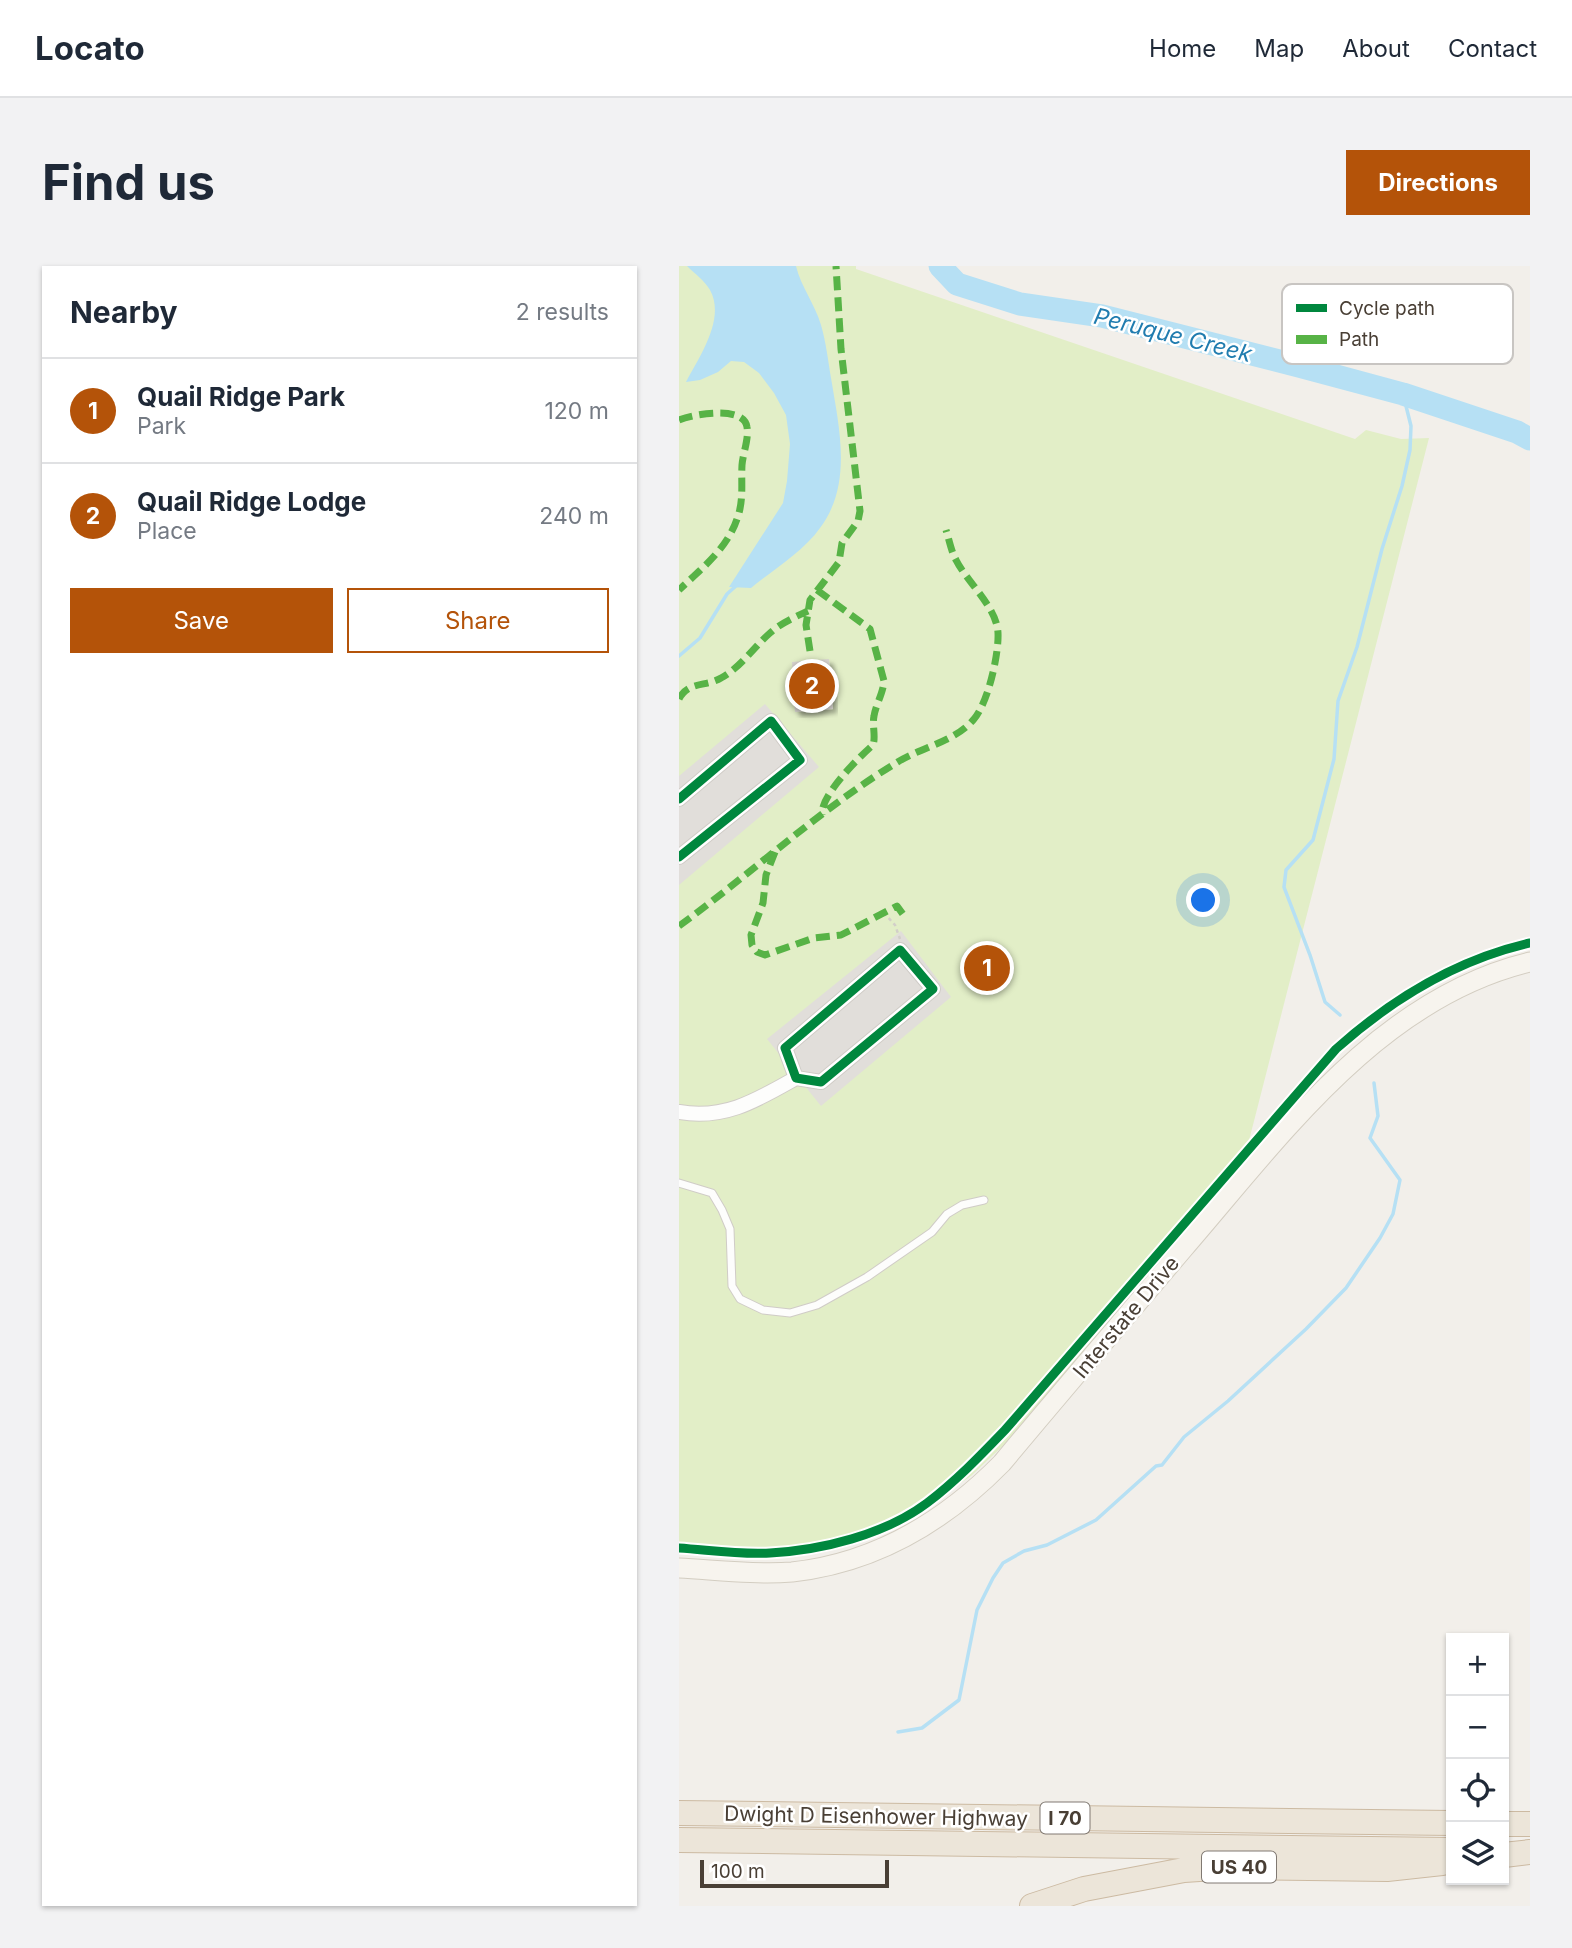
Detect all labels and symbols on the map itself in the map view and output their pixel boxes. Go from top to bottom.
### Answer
legend [1282,284,1513,364]
text: Cycle path [1339,297,1435,320]
water label: Peruque Creek [1091,302,1255,368]
text: Path [1339,328,1379,351]
pin: 2 [789,660,835,712]
your location [1186,883,1220,917]
pin: 1 [964,942,1010,994]
street label: Interstate Drive [1068,1251,1184,1383]
street label: Dwight D Eisenhower Highway [724,1801,1028,1831]
road number: I 70 [1041,1802,1089,1834]
road number: US 40 [1202,1852,1276,1882]
scale bar [700,1857,889,1889]

